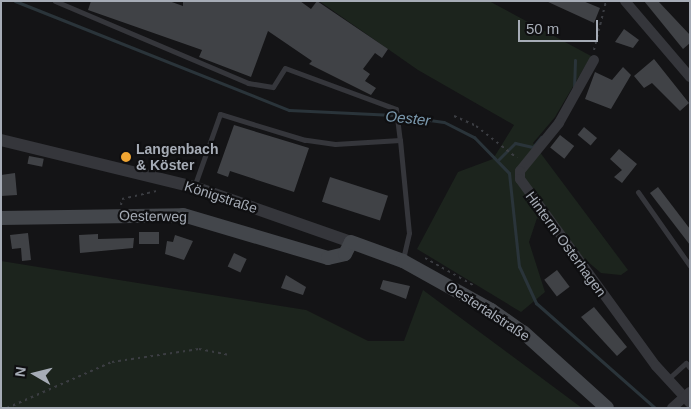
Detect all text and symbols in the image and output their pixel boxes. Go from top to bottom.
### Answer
scale bar [521,10,601,42]
text: 50 m [526,20,559,37]
water label: Oester [385,107,431,129]
place label: Langenbach & Köster [136,141,218,174]
marker: Langenbach & Köster [120,151,132,163]
street label: Königstraße [183,177,259,217]
street label: Hinterm Osterhagen [522,188,610,300]
street label: Oesterweg [119,207,187,225]
street label: Oestertalstraße [443,278,533,344]
north arrow [10,349,60,399]
text: N [12,366,29,378]

